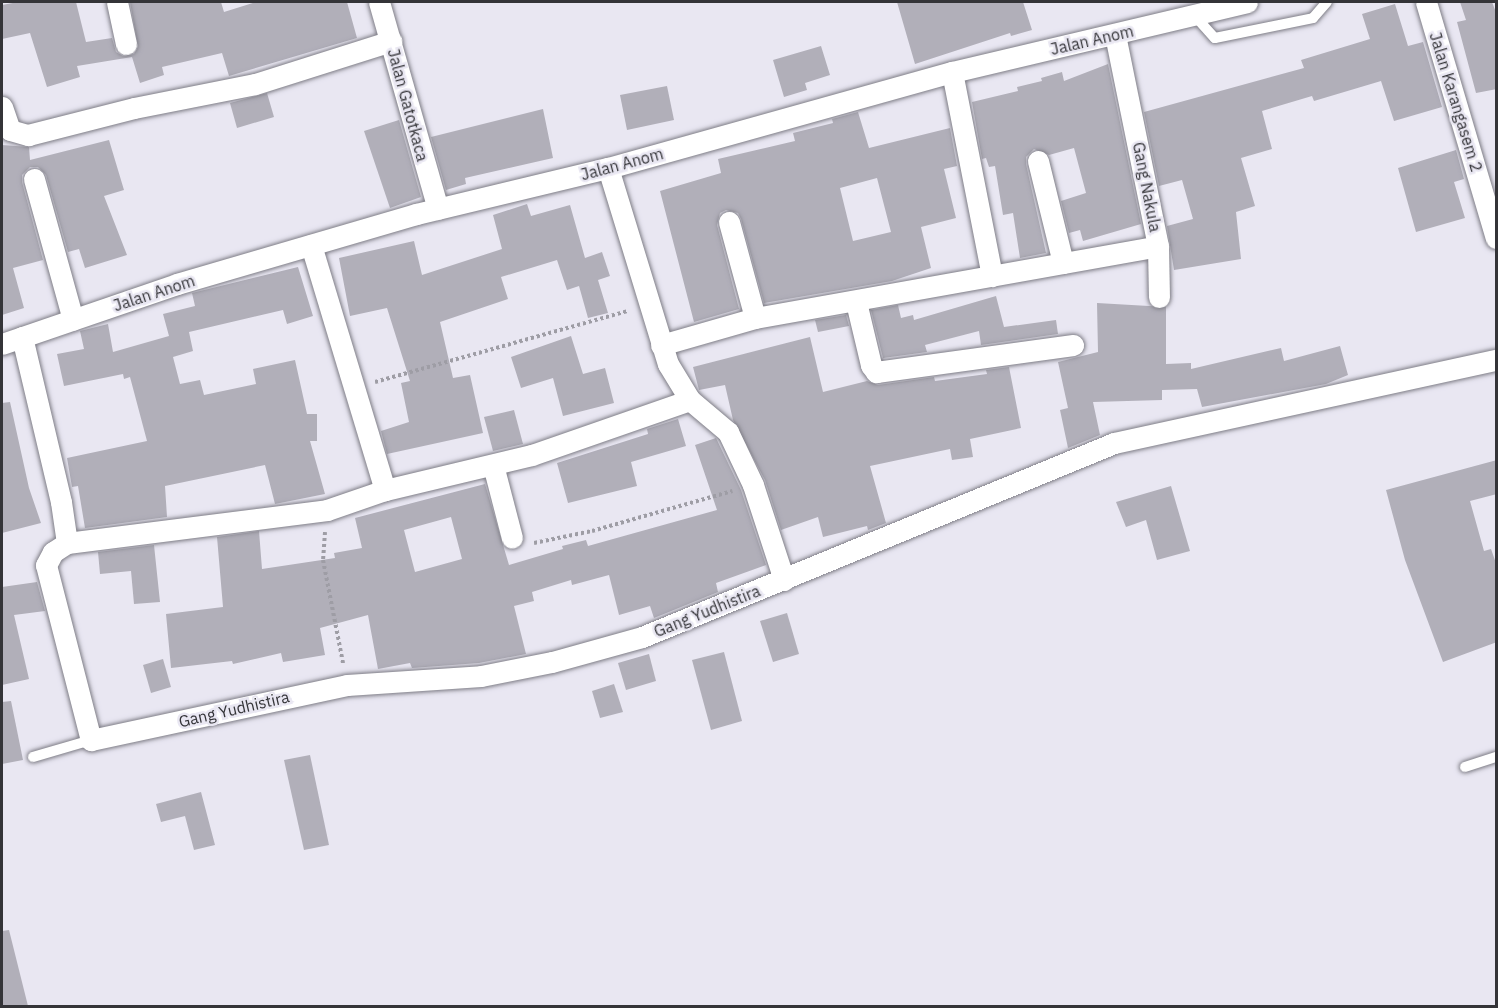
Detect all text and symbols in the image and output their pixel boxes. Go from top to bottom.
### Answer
street label: Jalan Anom [1049,21,1135,59]
street label: Jalan Karangasem 2 [1426,30,1486,174]
street label: Jalan Gatotkaca [384,47,432,163]
street label: Gang Nakula [1129,140,1165,234]
street label: Jalan Anom [579,144,665,184]
street label: Jalan Anom [111,271,197,315]
street label: Gang Yudhistira [651,581,763,641]
street label: Gang Yudhistira [177,687,291,731]

